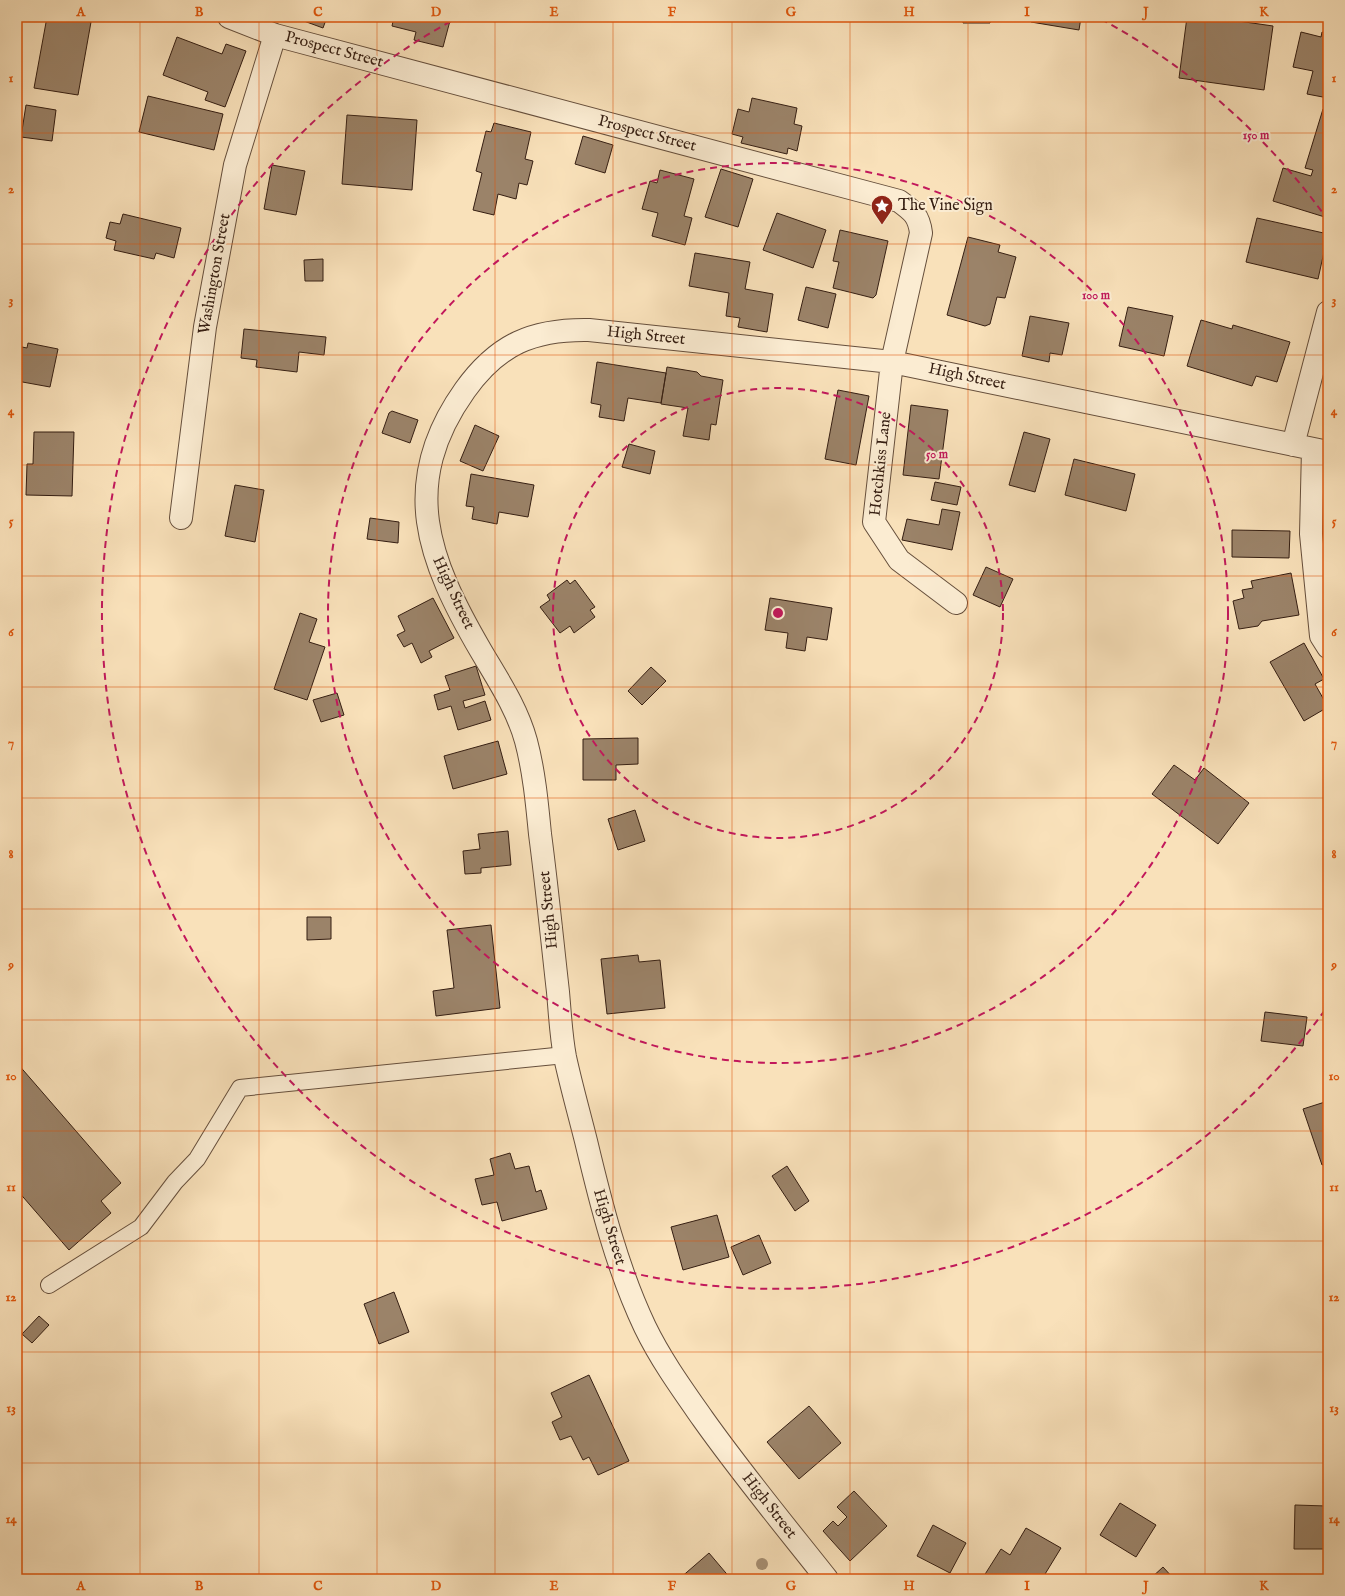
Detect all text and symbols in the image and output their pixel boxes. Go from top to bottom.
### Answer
text: A [76,4,87,21]
text: B [195,4,204,21]
text: C [313,4,323,21]
text: D [431,4,442,21]
text: E [549,4,559,21]
text: F [668,4,677,21]
text: G [786,4,797,21]
text: H [903,4,915,21]
text: I [1024,4,1030,21]
text: J [1141,4,1149,21]
text: K [1259,4,1269,21]
street label: Prospect Street [283,27,386,73]
text: 1 [9,70,14,87]
text: 1 [1332,70,1337,87]
street label: Prospect Street [596,111,699,157]
text: 150 m [1243,128,1270,143]
text: 2 [8,181,14,198]
text: 2 [1331,181,1337,198]
place icon: The Vine Sign [869,193,895,226]
place label: The Vine Sign [898,196,993,216]
street label: Washington Street [195,211,236,336]
text: 100 m [1082,288,1111,303]
text: 3 [9,292,14,309]
text: 3 [1332,292,1337,309]
street label: High Street [606,322,687,350]
street label: High Street [927,359,1008,395]
text: 4 [8,403,15,420]
text: 4 [1331,403,1338,420]
street label: Hotchkiss Lane [866,411,896,517]
text: 50 m [926,447,949,462]
text: 5 [9,513,14,530]
text: 5 [1332,513,1337,530]
street label: High Street [427,553,479,633]
centre of rings [771,606,785,620]
text: 6 [8,624,14,641]
text: 6 [1331,624,1337,641]
text: 7 [8,735,14,752]
text: 7 [1331,735,1337,752]
text: 8 [8,846,14,863]
text: 8 [1331,846,1337,863]
street label: High Street [535,869,563,950]
text: 9 [7,957,14,974]
text: 9 [1330,957,1337,974]
text: 10 [5,1068,17,1085]
text: 10 [1328,1068,1340,1085]
text: 11 [6,1179,16,1196]
text: 11 [1329,1179,1339,1196]
street label: High Street [588,1187,630,1268]
text: 12 [6,1289,16,1306]
text: 12 [1329,1289,1339,1306]
text: 13 [6,1400,16,1417]
text: 13 [1329,1400,1339,1417]
street label: High Street [737,1469,801,1543]
text: 14 [5,1511,17,1528]
text: 14 [1328,1511,1340,1528]
text: A [76,1578,87,1595]
text: B [195,1578,204,1595]
text: C [313,1578,323,1595]
text: D [431,1578,442,1595]
text: E [549,1578,559,1595]
text: F [668,1578,677,1595]
text: G [786,1578,797,1595]
text: H [903,1578,915,1595]
text: I [1024,1578,1030,1595]
text: J [1141,1578,1149,1595]
text: K [1259,1578,1269,1595]

